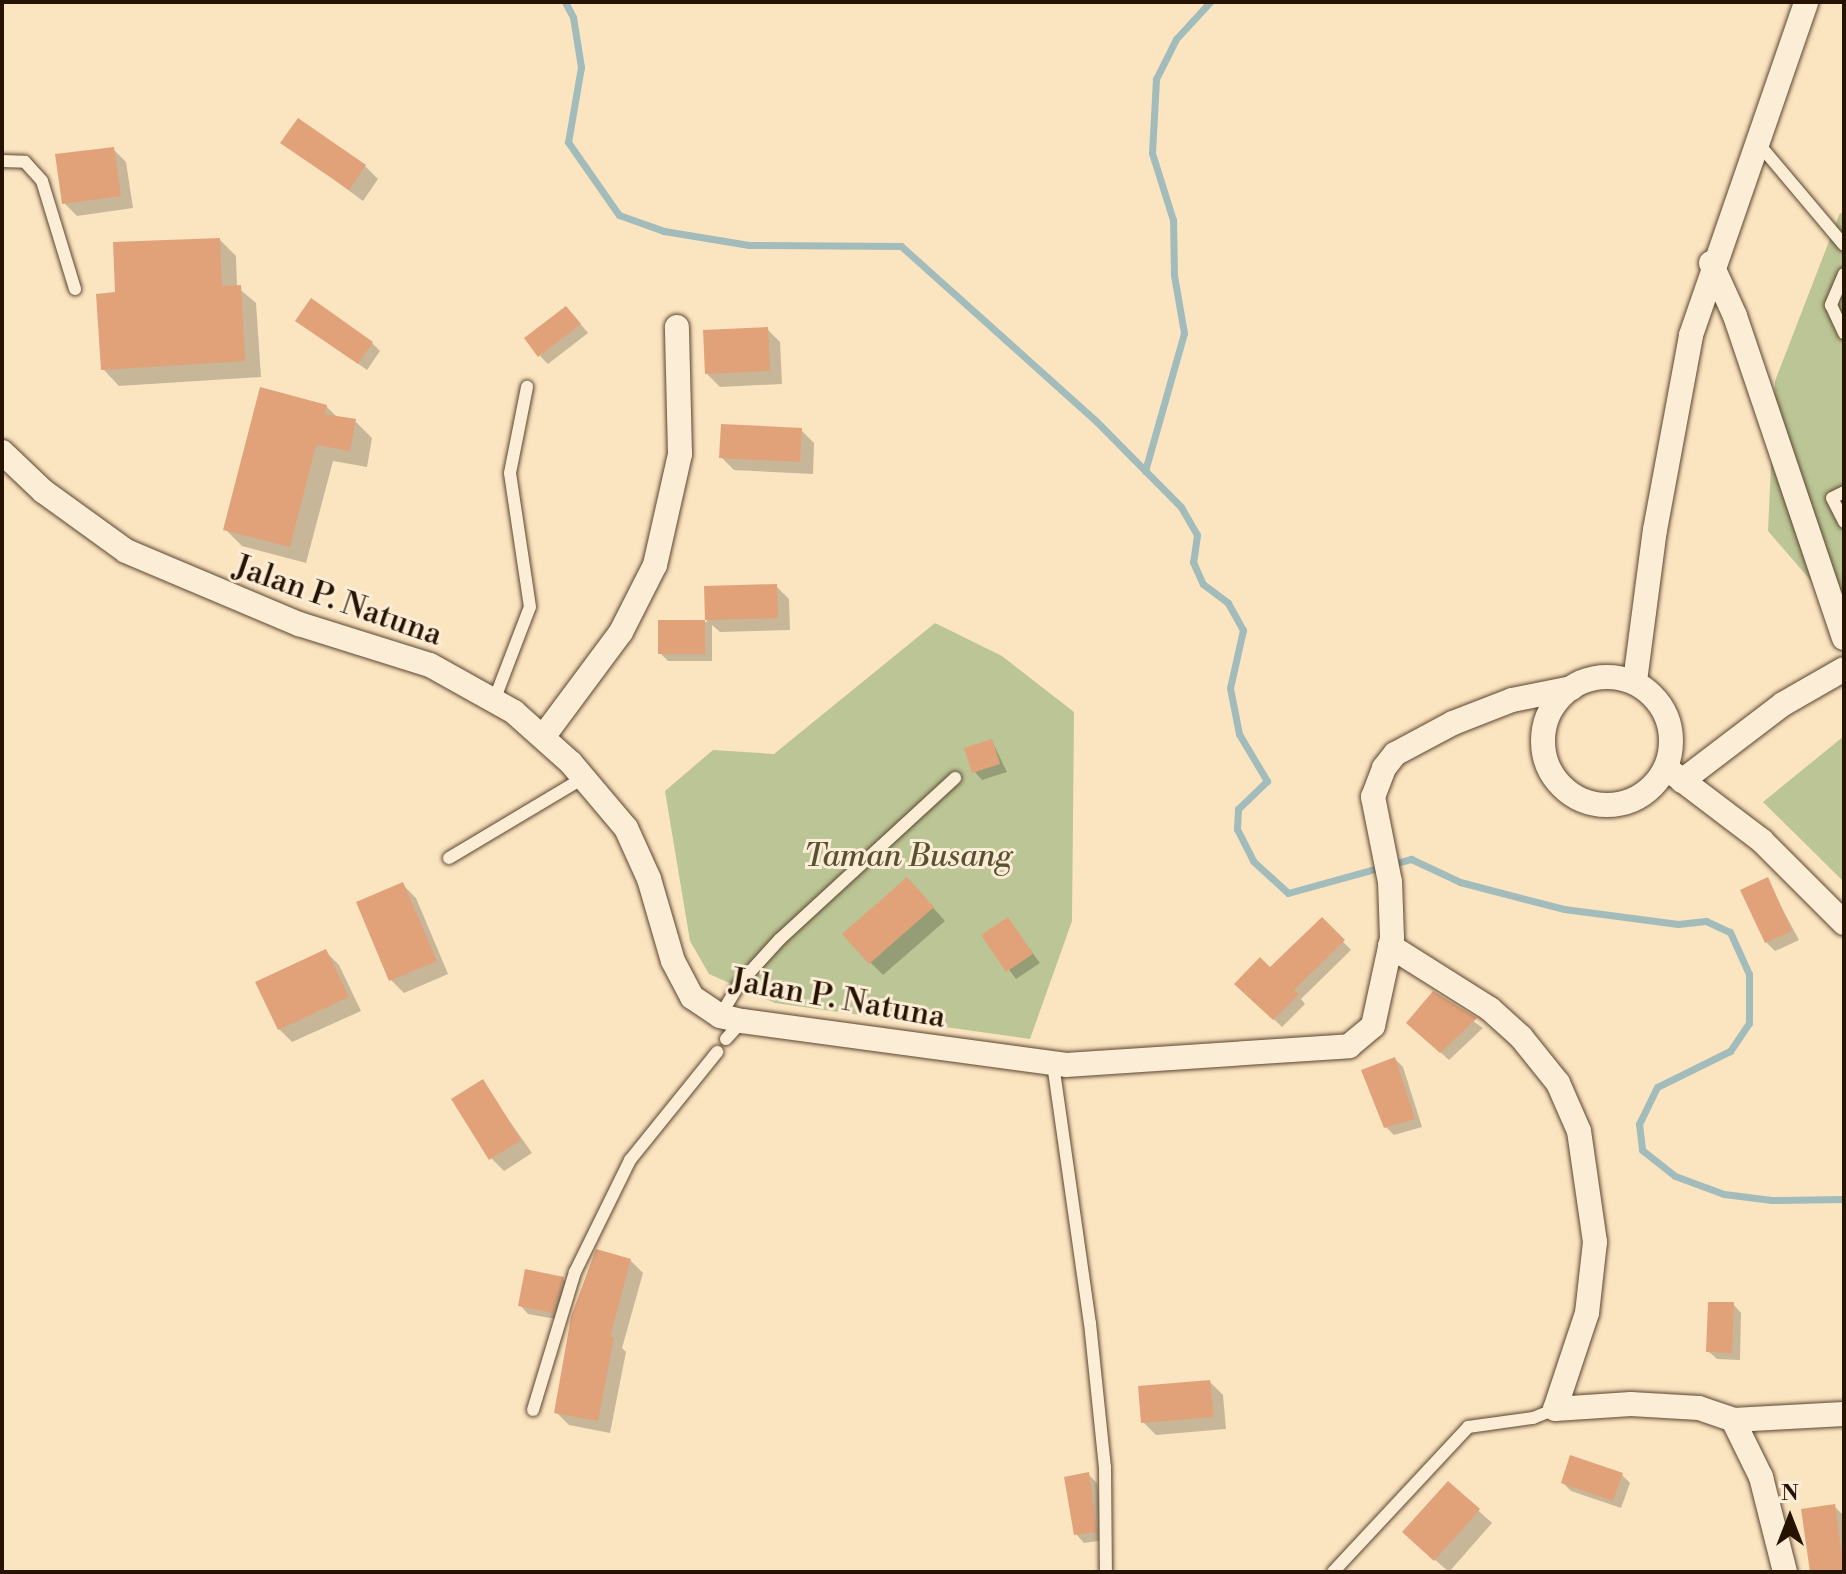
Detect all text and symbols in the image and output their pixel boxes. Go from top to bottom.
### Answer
street label: Jalan P. Natuna [229,547,447,655]
park label: Taman Busang [804,837,1012,875]
street label: Jalan P. Natuna [727,961,949,1037]
north arrow [1750,1478,1830,1558]
text: N [1781,1480,1799,1507]

